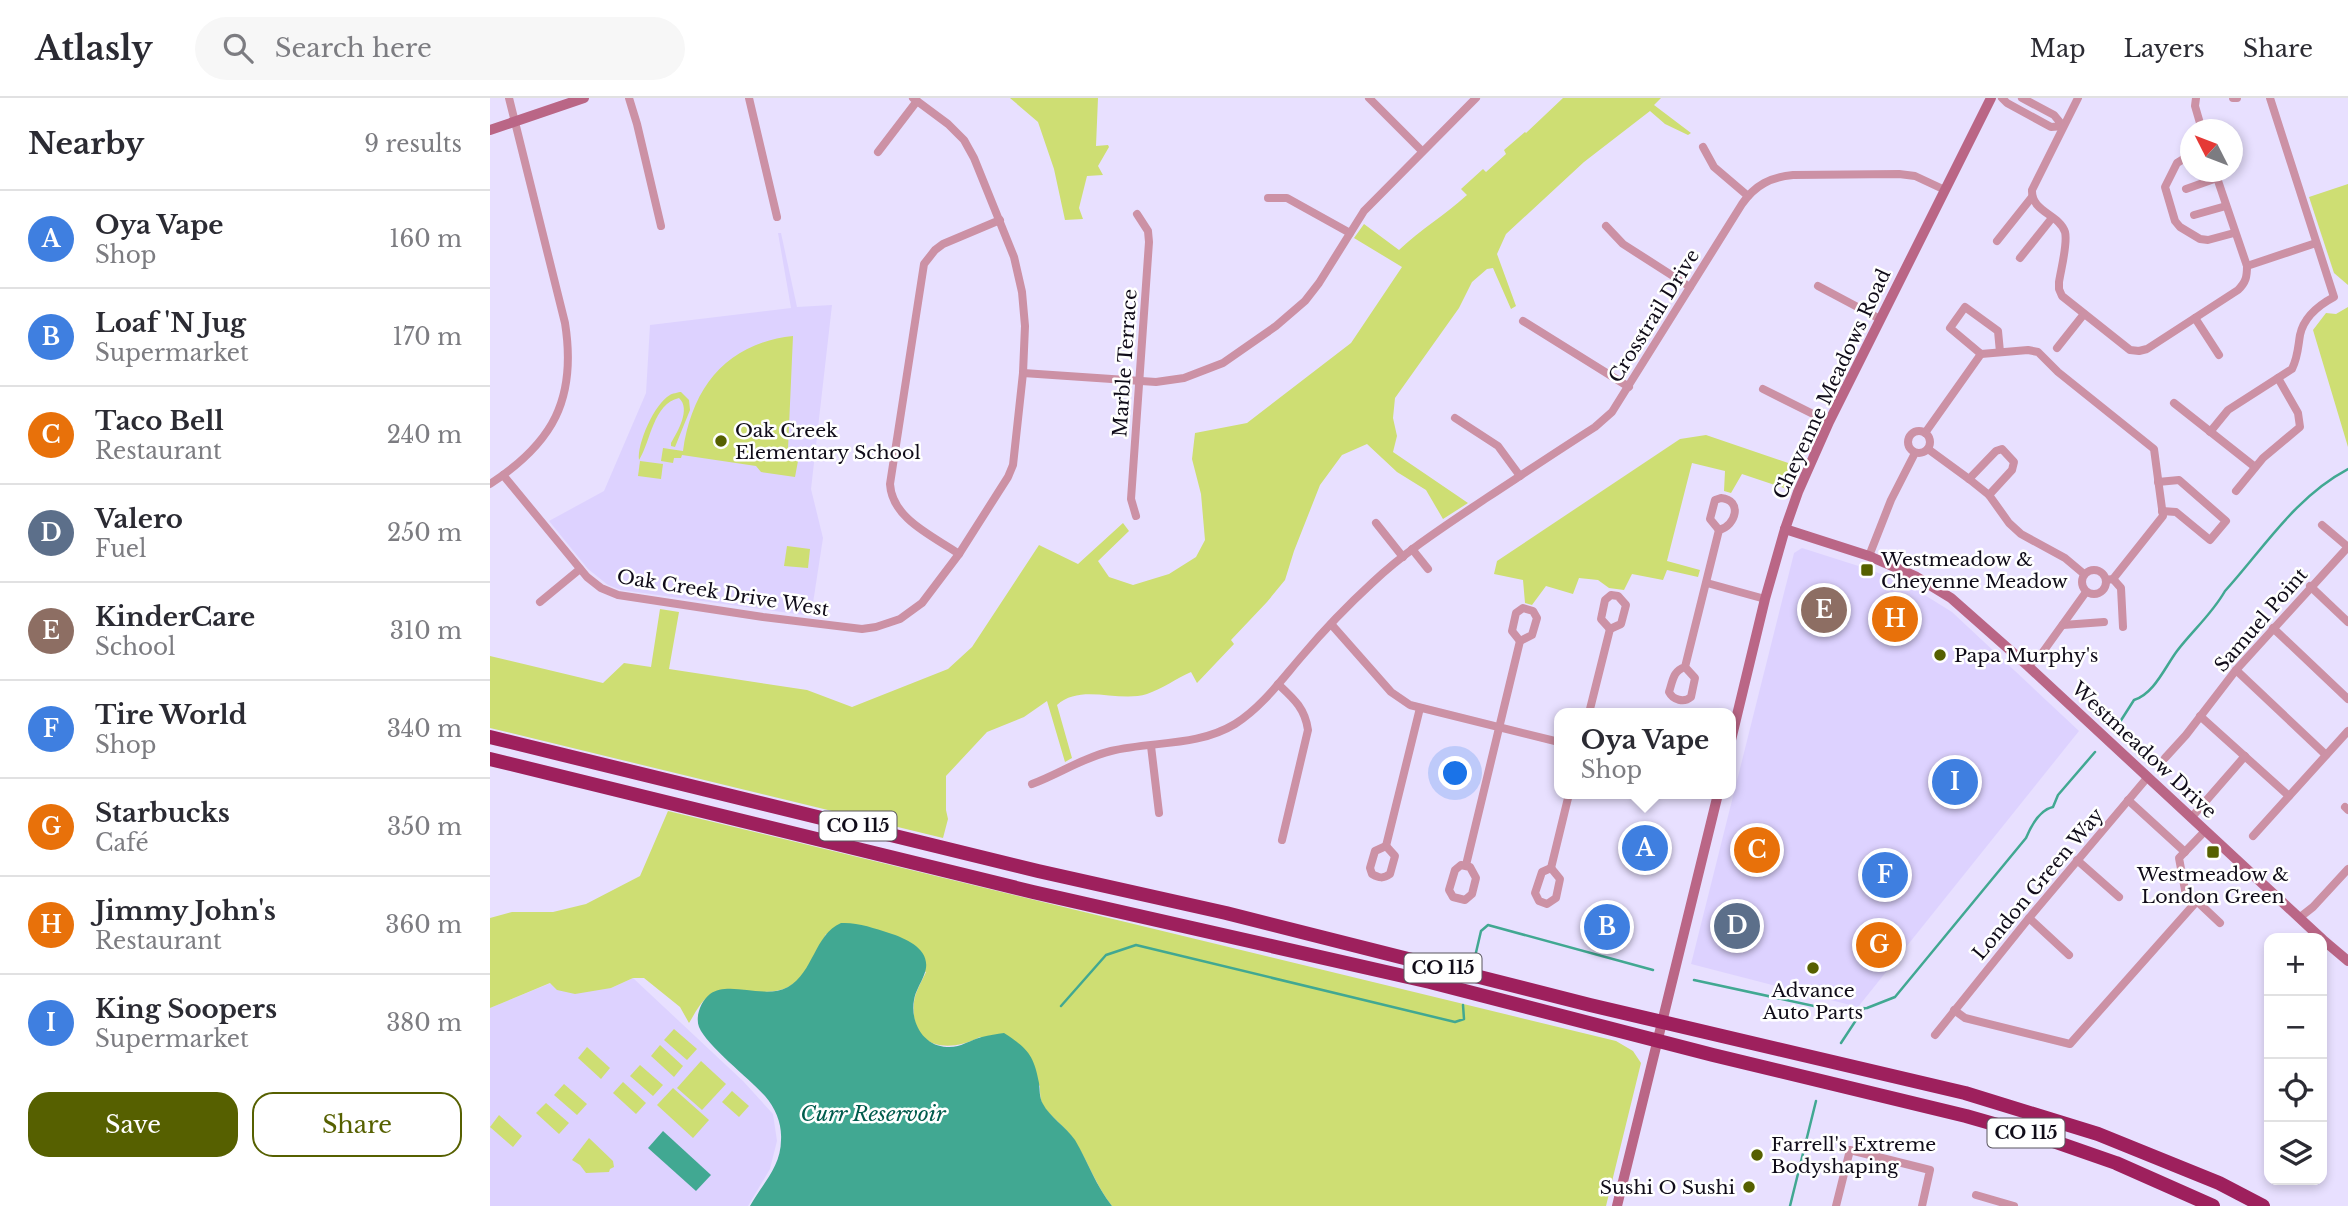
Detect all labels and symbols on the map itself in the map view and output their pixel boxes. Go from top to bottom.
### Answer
north arrow [2180,119,2243,182]
street label: Crosstrail Drive [1604,245,1704,387]
street label: Cheyenne Meadows Road [1768,265,1896,503]
street label: Marble Terrace [1108,288,1142,438]
place label: Oak Creek Elementary School [735,419,921,464]
marker: Oak Creek Elementary School [713,433,729,449]
place label: Westmeadow & Cheyenne Meadow [1880,548,2068,593]
marker: Westmeadow & Cheyenne Meadow [1859,562,1875,578]
street label: Samuel Point [2210,563,2313,677]
street label: Oak Creek Drive West [615,565,832,621]
pin: E [1801,584,1847,636]
pin: H [1872,593,1918,645]
place label: Papa Murphy's [1954,644,2098,667]
marker: Papa Murphy's [1932,647,1948,663]
street label: Westmeadow Drive [2066,676,2221,823]
your location [1438,756,1472,790]
pin: I [1932,756,1978,808]
street label: London Green Way [1968,803,2108,965]
road number: CO 115 [820,812,896,840]
pin: A [1622,822,1668,874]
pin: C [1734,824,1780,876]
marker: Westmeadow & London Green [2205,844,2221,860]
pin: F [1862,849,1908,901]
place label: Westmeadow & London Green [2136,863,2289,908]
pin: D [1714,900,1760,952]
pin: B [1584,901,1630,953]
pin: G [1856,919,1902,971]
road number: CO 115 [1404,954,1482,982]
marker: Advance Auto Parts [1805,960,1821,976]
place label: Advance Auto Parts [1762,979,1863,1024]
water label: Curr Reservoir [800,1101,947,1127]
road number: CO 115 [1988,1118,2064,1148]
place label: Farrell's Extreme Bodyshaping [1771,1133,1936,1178]
marker: Farrell's Extreme Bodyshaping [1749,1147,1765,1163]
place label: Sushi O Sushi [1600,1176,1736,1199]
marker: Sushi O Sushi [1741,1179,1757,1195]

